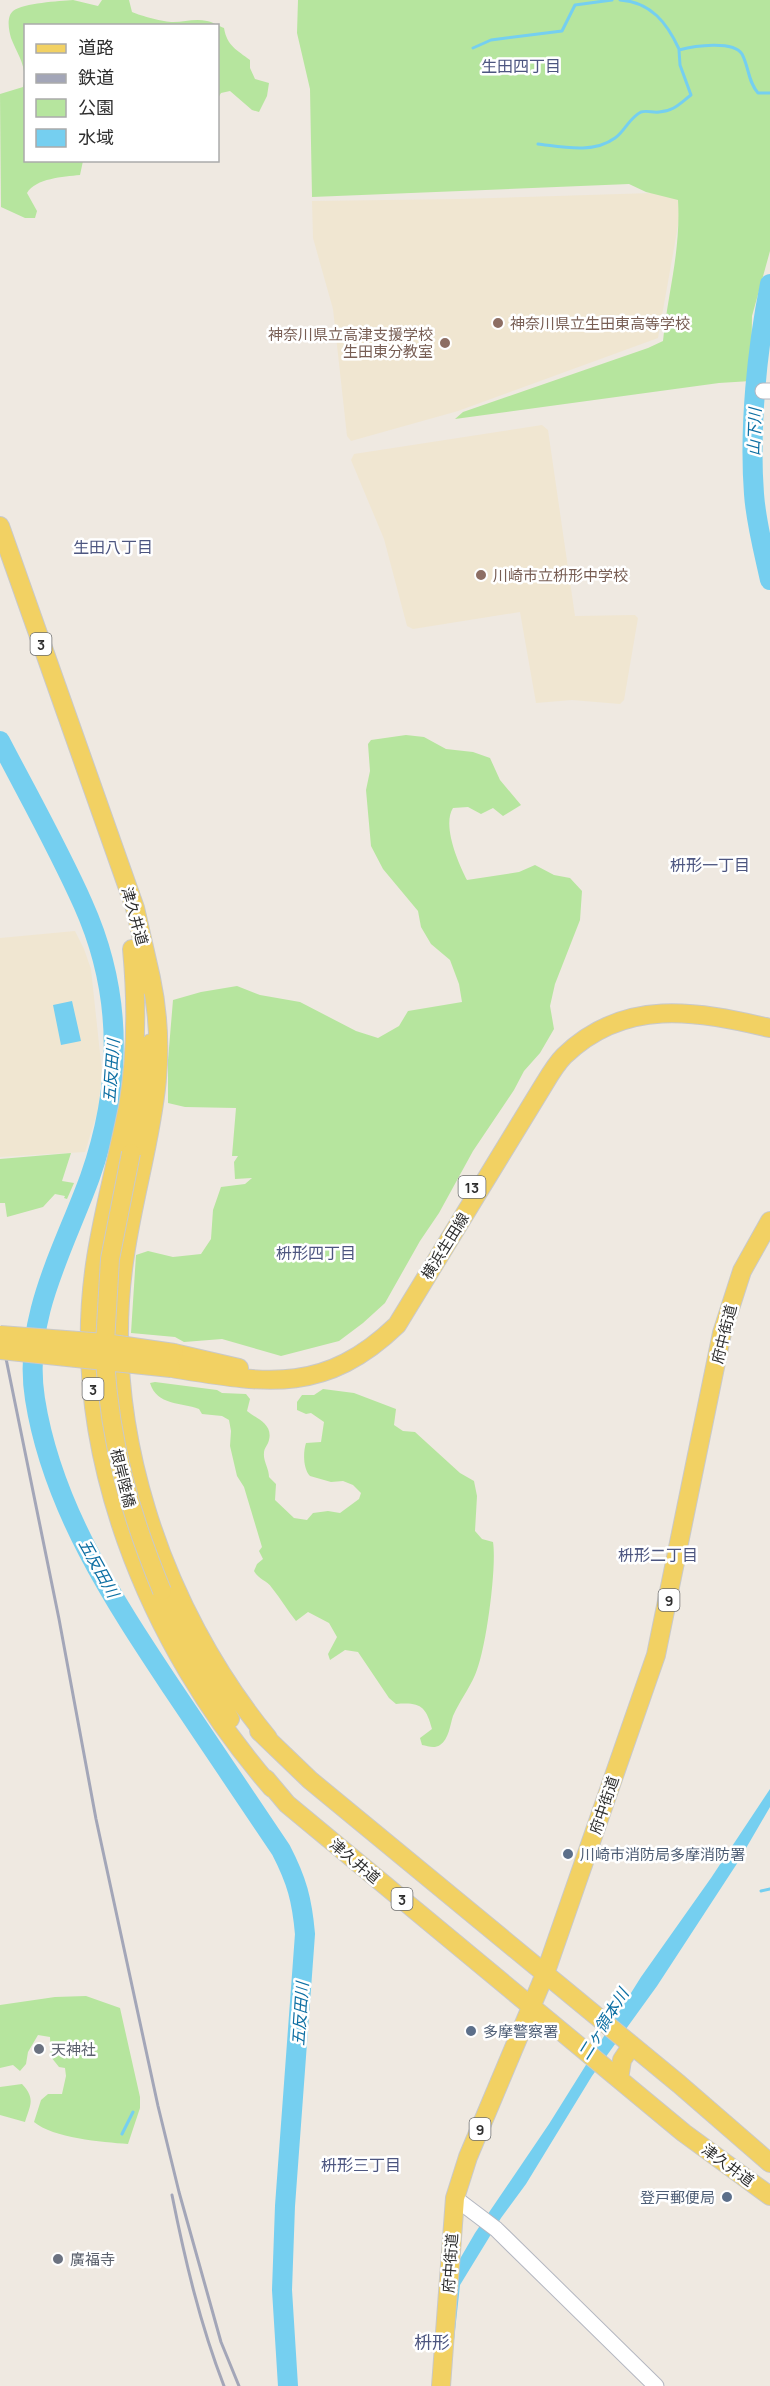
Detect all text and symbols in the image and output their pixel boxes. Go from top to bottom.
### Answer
legend [24,24,219,162]
text: 道路 [78,35,114,59]
district label: 生田四丁目 [481,55,561,77]
text: 鉄道 [78,65,114,89]
text: 公園 [78,95,114,119]
text: 水域 [78,125,114,149]
place label: 神奈川県立生田東高等学校 [510,313,690,334]
marker: 神奈川県立生田東高等学校 [491,316,505,330]
place label: 神奈川県立高津支援学校 生田東分教室 [268,324,433,362]
marker: 神奈川県立高津支援学校 生田東分教室 [438,336,452,350]
water label: 山下川 [742,406,766,456]
district label: 生田八丁目 [73,536,153,558]
place label: 川崎市立枡形中学校 [493,565,628,586]
marker: 川崎市立枡形中学校 [474,568,488,582]
road number: 3 [30,633,51,655]
district label: 枡形一丁目 [670,854,750,876]
street label: 津久井道 [117,884,153,948]
water label: 五反田川 [98,1036,124,1104]
road number: 13 [458,1176,486,1198]
street label: 横浜生田線 [416,1209,474,1283]
district label: 枡形四丁目 [276,1242,356,1264]
street label: 府中街道 [707,1302,741,1366]
road number: 3 [82,1378,104,1400]
street label: 根岸陸橋 [106,1446,140,1510]
water label: 五反田川 [74,1535,125,1603]
district label: 枡形二丁目 [618,1544,698,1566]
road number: 9 [658,1589,680,1611]
street label: 府中街道 [584,1773,624,1837]
street label: 津久井道 [325,1834,385,1888]
place label: 川崎市消防局多摩消防署 [580,1844,745,1865]
marker: 川崎市消防局多摩消防署 [561,1847,575,1861]
road number: 3 [392,1888,412,1910]
water label: 五反田川 [287,1979,313,2047]
water label: 二ヶ領本川 [572,1983,635,2064]
place label: 多摩警察署 [483,2021,558,2042]
marker: 多摩警察署 [464,2024,478,2038]
place label: 天神社 [51,2039,96,2060]
marker: 天神社 [32,2042,46,2056]
road number: 9 [470,2118,490,2140]
street label: 津久井道 [698,2139,758,2191]
district label: 枡形三丁目 [321,2154,401,2176]
place label: 登戸郵便局 [640,2187,715,2208]
marker: 登戸郵便局 [720,2190,734,2204]
street label: 府中街道 [437,2232,463,2294]
place label: 廣福寺 [70,2249,115,2270]
marker: 廣福寺 [51,2252,65,2266]
district label: 枡形 [414,2330,450,2354]

